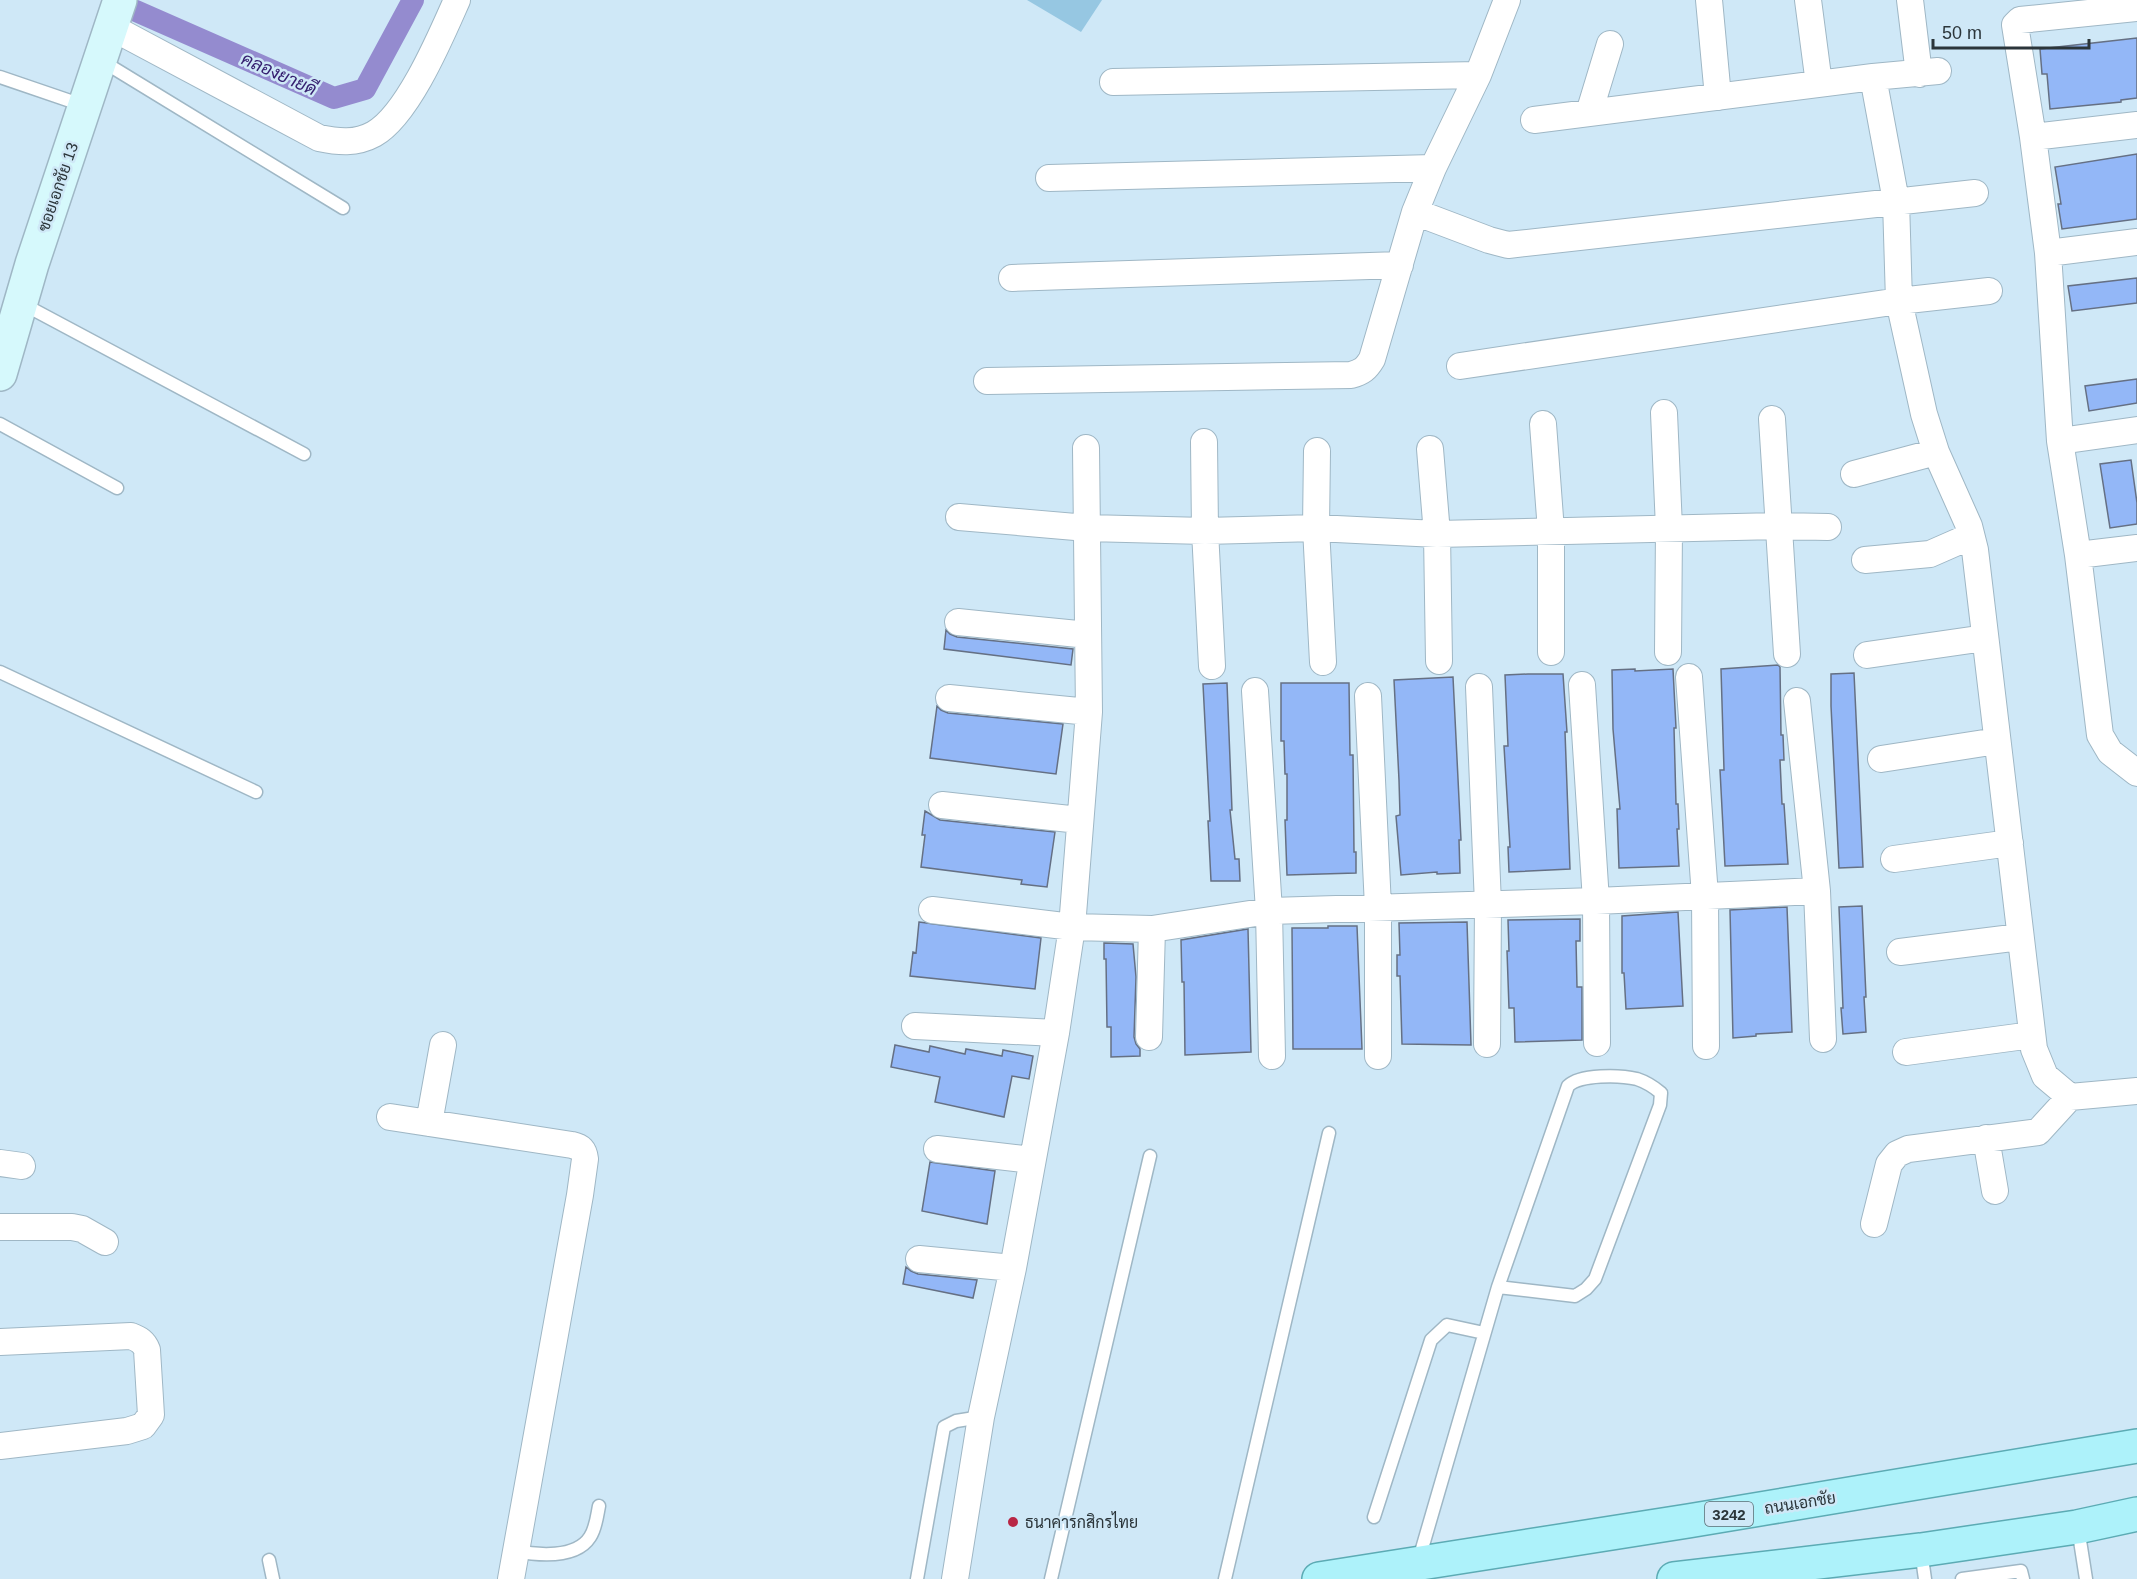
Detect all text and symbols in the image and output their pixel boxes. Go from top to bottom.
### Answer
scale bar [1933,12,2089,50]
text: 50 m [1942,23,1982,43]
water label: คลองยายดี [238,46,322,100]
street label: ซอยเอกชัย 13 [33,139,81,234]
street label: ถนนเอกชัย [1763,1487,1837,1517]
road number: 3242 [1705,1502,1753,1526]
place label: ธนาคารกสิกรไทย [1025,1511,1138,1531]
marker: ธนาคารกสิกรไทย [1006,1515,1020,1529]

